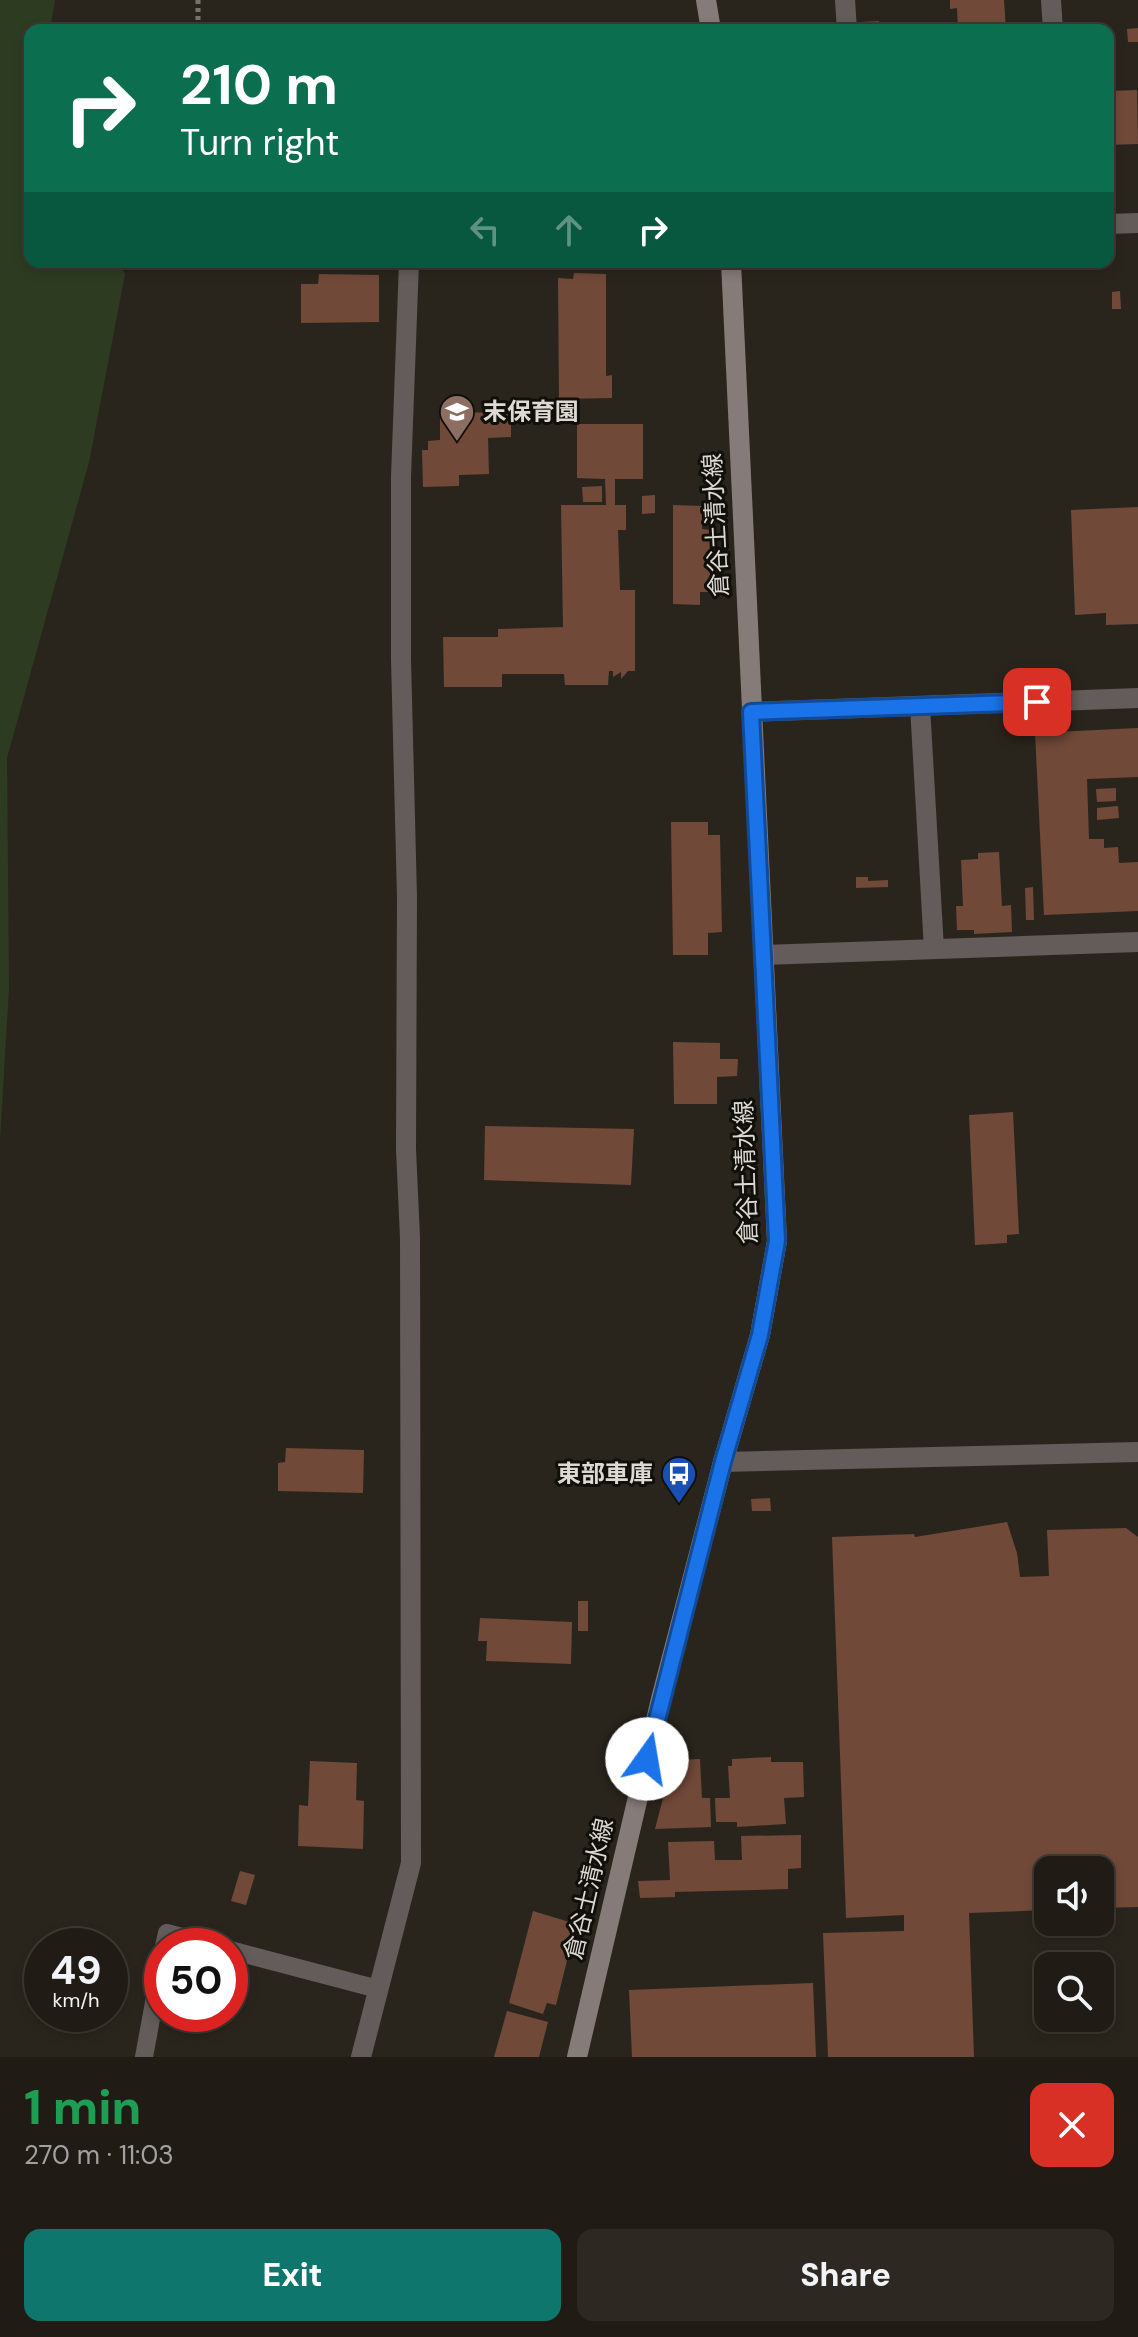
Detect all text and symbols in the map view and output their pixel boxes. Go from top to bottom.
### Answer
text: 210 m [180,48,338,121]
icon: right [48,56,152,160]
text: Turn right [180,119,339,166]
icon: left [463,208,507,252]
icon: ahead [547,208,591,252]
icon: right [631,208,675,252]
school or university icon: 末保育園 [438,393,476,443]
place label: 末保育園 [483,396,579,427]
street label: 倉谷土清水線 [696,452,735,598]
pin [1003,668,1071,736]
icon: arrive [1015,680,1059,724]
street label: 倉谷土清水線 [727,1100,764,1245]
bus stop icon: 東部車庫 [660,1455,698,1505]
place label: 東部車庫 [557,1458,653,1489]
position arrow [605,1717,689,1801]
street label: 倉谷土清水線 [557,1815,620,1963]
map controls [1034,1856,1114,2032]
button: sound [1034,1856,1114,1936]
speed limit sign: 50 [144,1928,248,2032]
text: 49 [50,1944,102,1996]
button: search [1034,1952,1114,2032]
text: km/h [52,1987,100,2013]
text: 1 min [24,2076,141,2139]
button: close [1030,2083,1114,2167]
text: 270 m · 11:03 [24,2138,174,2172]
button: Exit [24,2229,561,2321]
button: Share [577,2229,1114,2321]

